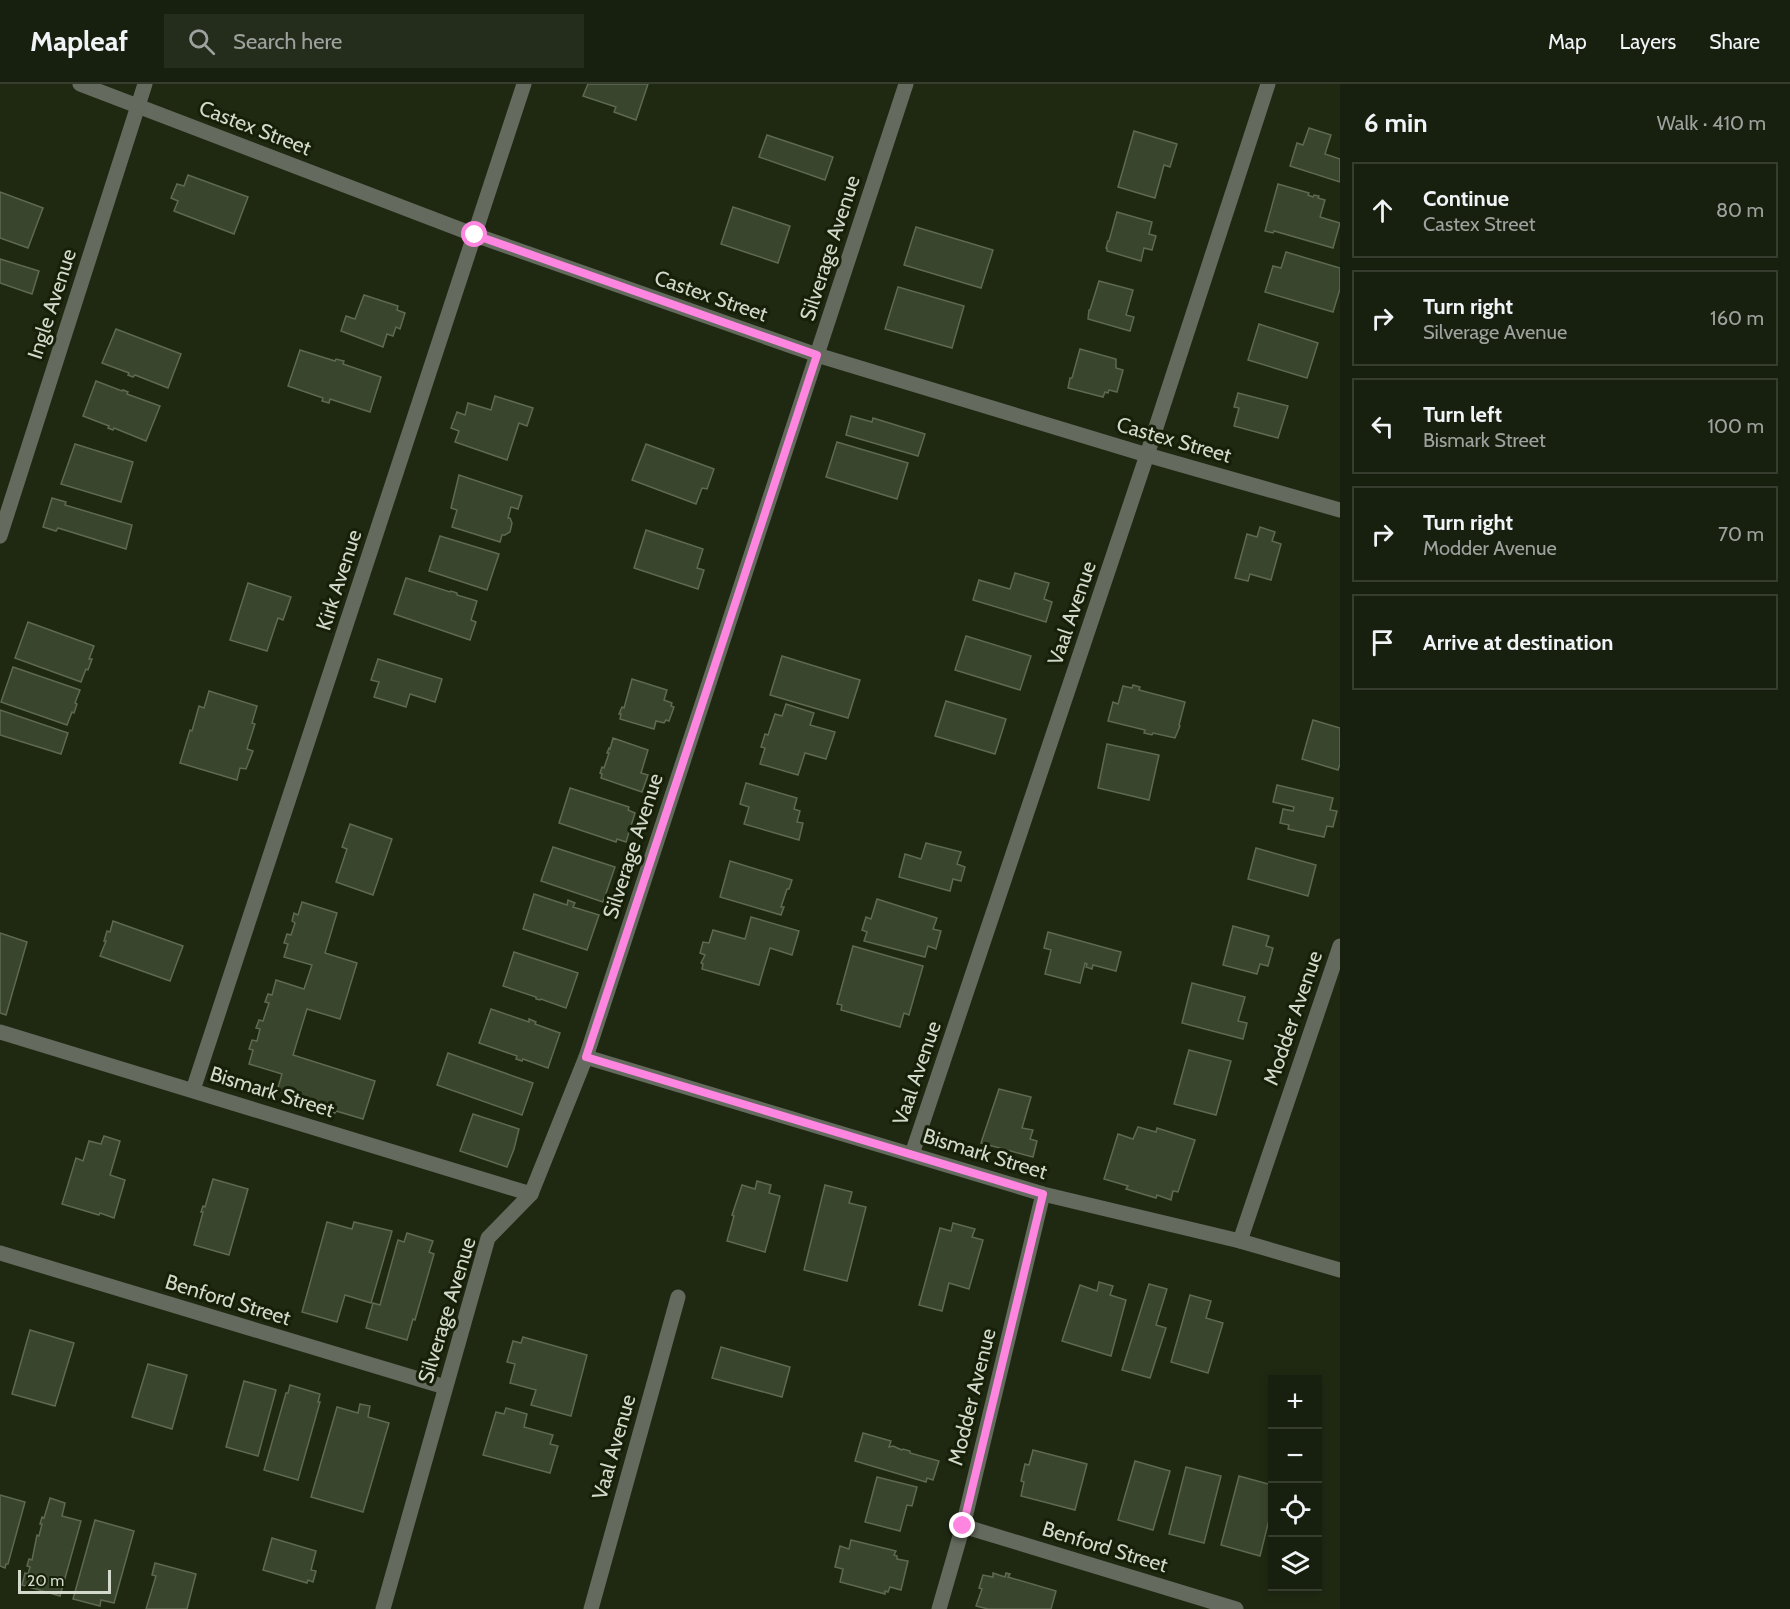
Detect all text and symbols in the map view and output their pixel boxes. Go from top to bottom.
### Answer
search box [164,14,584,68]
text: Mapleaf [30,24,128,58]
icon: search [185,25,218,58]
text: Search here [233,28,342,55]
text: Map [1548,29,1587,54]
text: Layers [1620,29,1676,54]
text: Share [1709,29,1760,54]
street label: Castex Street [196,95,315,160]
text: 6 min [1364,107,1428,139]
text: Walk · 410 m [1657,111,1766,135]
street label: Silverage Avenue [794,172,865,324]
text: Continue [1423,185,1509,212]
icon: ahead [1366,194,1399,227]
text: 80 m [1716,198,1764,222]
text: Castex Street [1423,212,1535,236]
route start [461,221,487,247]
street label: Ingle Avenue [22,245,81,362]
street label: Castex Street [651,264,771,327]
text: Turn right [1423,293,1513,320]
icon: right [1366,302,1399,335]
text: 160 m [1710,306,1764,330]
text: Silverage Avenue [1423,320,1567,344]
text: Turn left [1423,401,1502,428]
icon: left [1366,410,1399,443]
street label: Castex Street [1114,411,1234,468]
text: 100 m [1708,414,1764,438]
text: Bismark Street [1423,428,1546,452]
text: Turn right [1423,509,1513,536]
icon: right [1366,518,1399,551]
text: 70 m [1718,522,1764,546]
street label: Kirk Avenue [311,526,367,633]
text: Modder Avenue [1423,536,1557,560]
street label: Vaal Avenue [1042,557,1101,668]
icon: arrive [1366,626,1399,659]
text: Arrive at destination [1423,629,1613,656]
street label: Silverage Avenue [597,770,668,922]
street label: Modder Avenue [1258,947,1327,1088]
street label: Vaal Avenue [887,1017,946,1128]
street label: Bismark Street [207,1061,337,1122]
street label: Bismark Street [920,1123,1050,1184]
street label: Silverage Avenue [412,1234,481,1386]
street label: Benford Street [162,1269,294,1330]
street label: Modder Avenue [942,1326,1001,1468]
map controls [1268,1375,1322,1591]
button: + [1268,1375,1322,1429]
street label: Vaal Avenue [587,1391,641,1502]
button: − [1268,1429,1322,1483]
button: locate [1268,1483,1322,1537]
route end [949,1512,975,1538]
street label: Benford Street [1039,1516,1171,1577]
button: layers [1268,1537,1322,1591]
scale bar [18,1567,111,1594]
text: 20 m [27,1571,64,1590]

